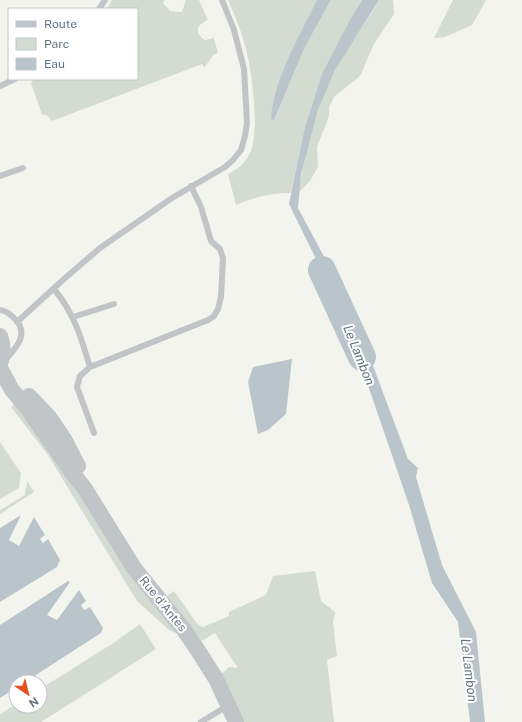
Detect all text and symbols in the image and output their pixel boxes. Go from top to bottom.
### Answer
legend [8,8,138,80]
text: Route [44,17,77,31]
text: Parc [44,37,69,51]
text: Eau [44,57,65,71]
water label: Le Lambon [340,323,378,387]
street label: Rue d'Antes [136,574,190,634]
water label: Le Lambon [458,637,480,703]
north arrow [8,674,48,714]
text: N [27,695,41,710]

